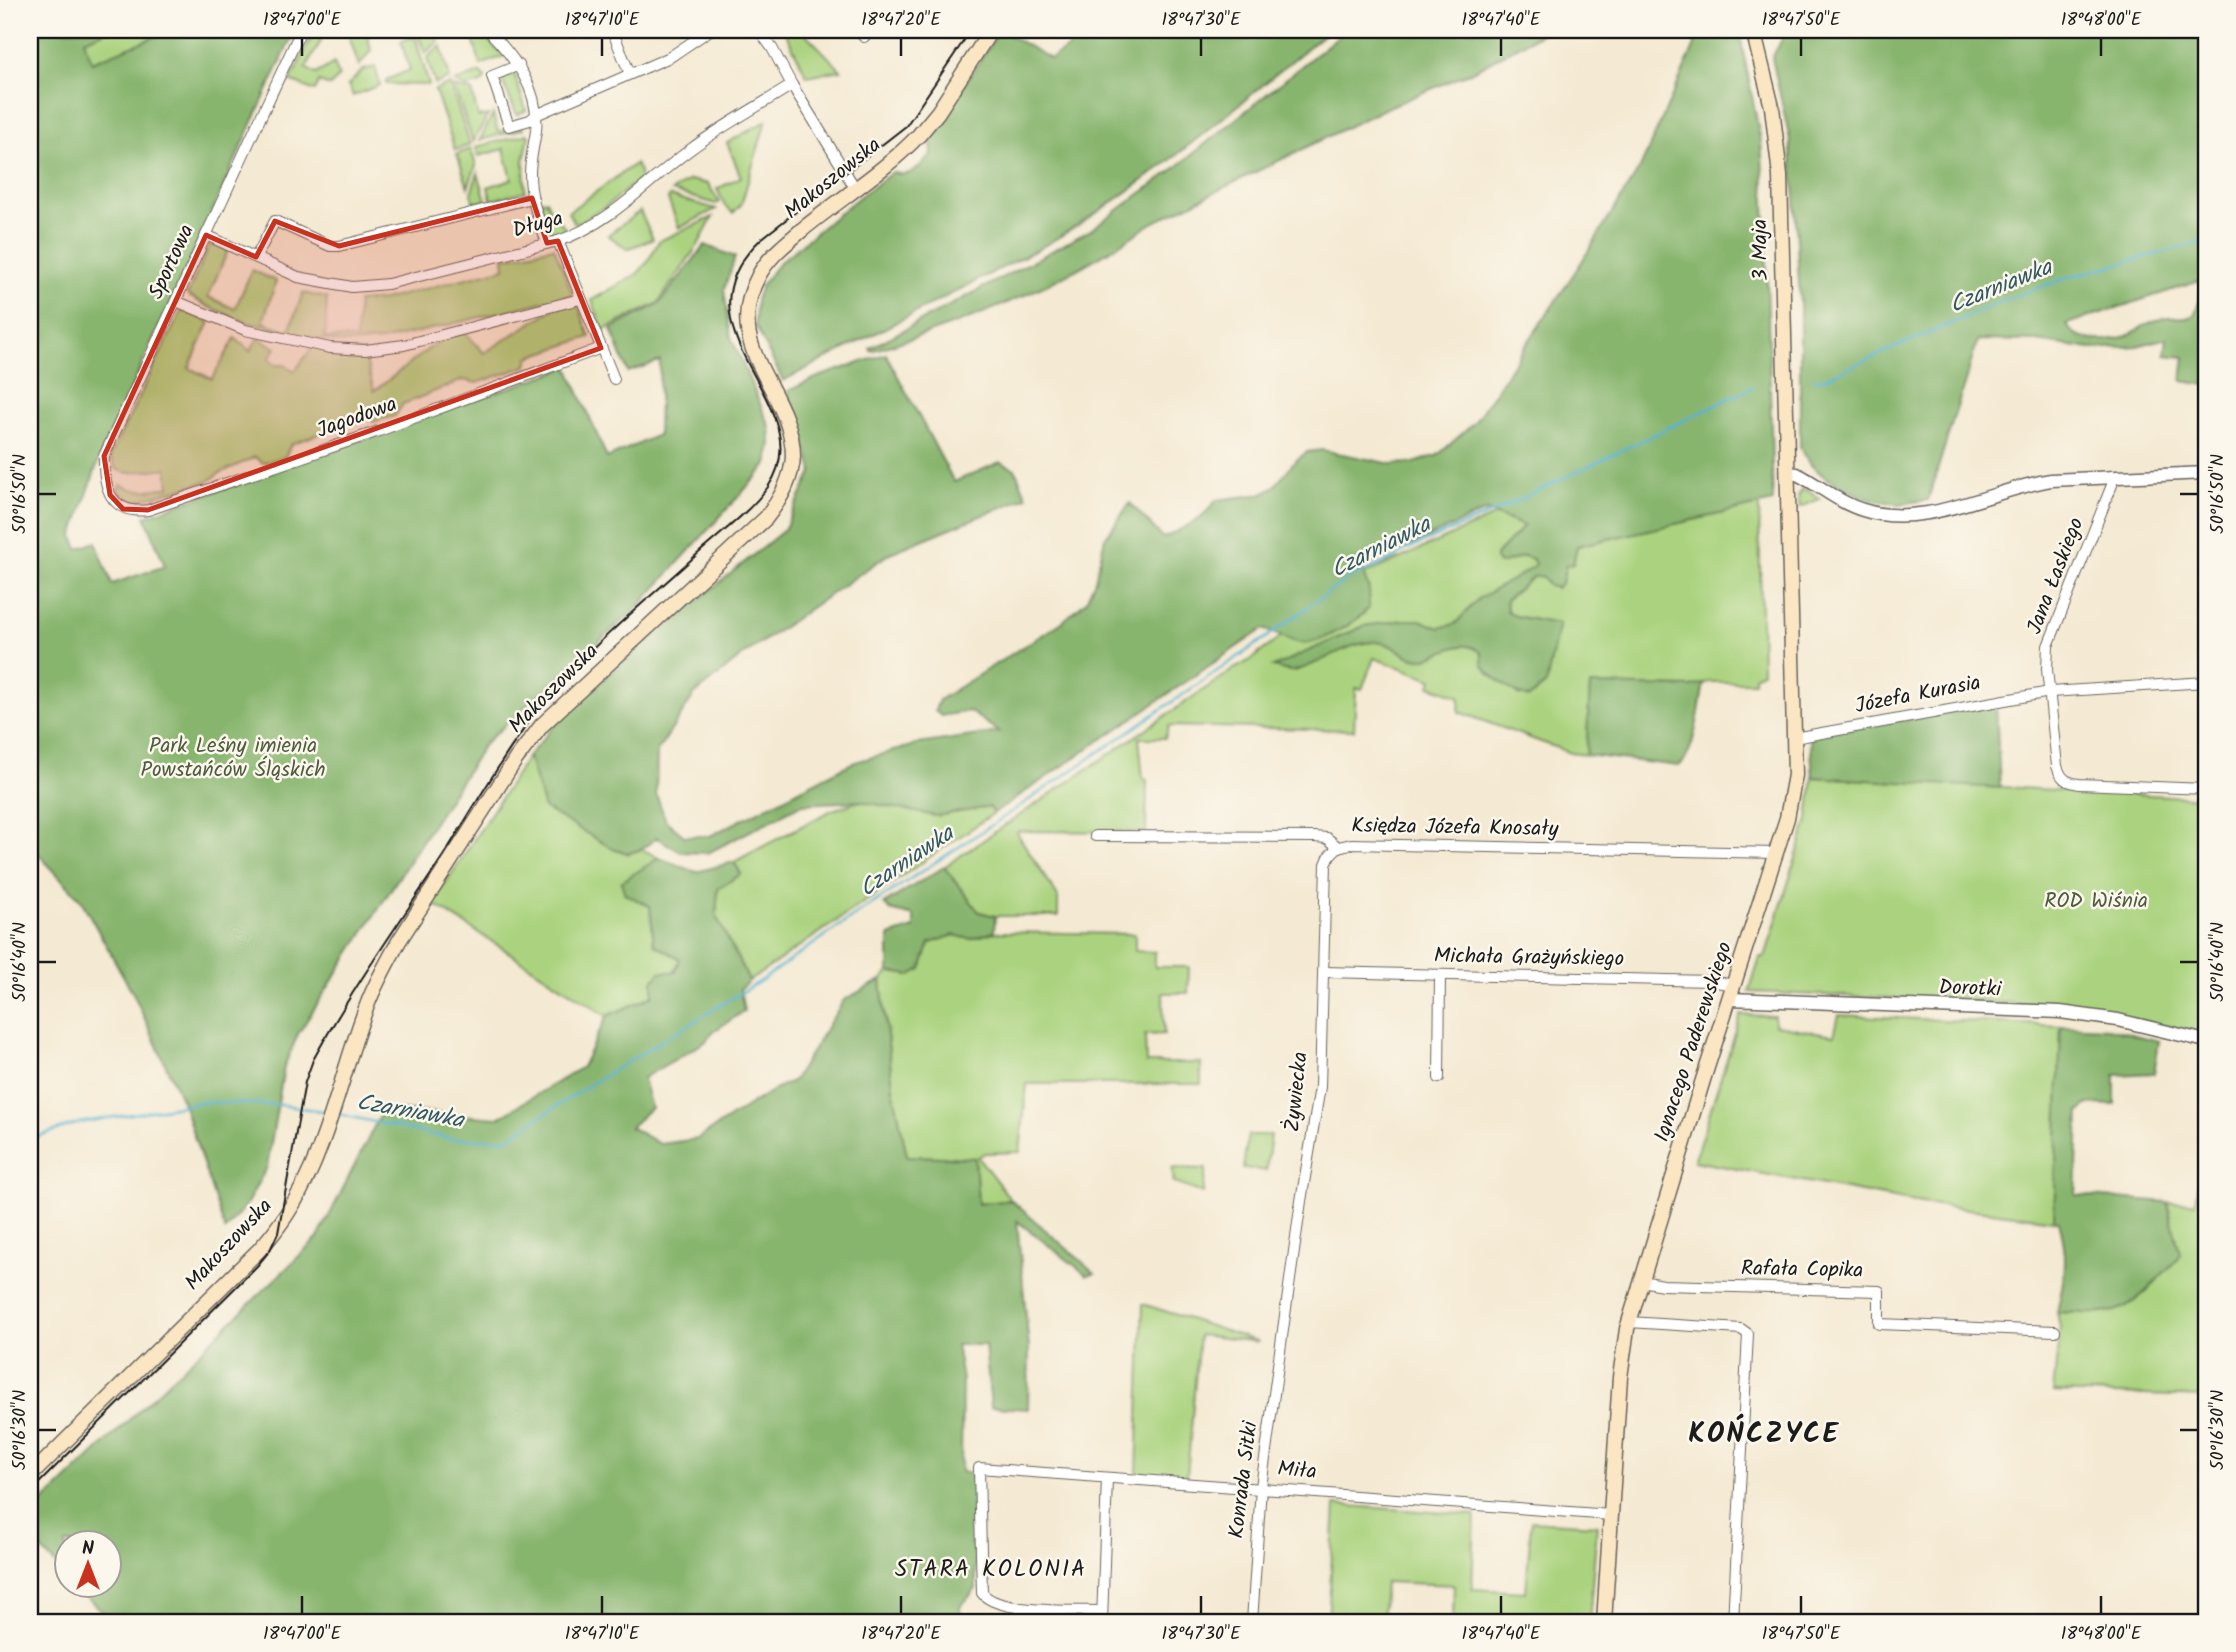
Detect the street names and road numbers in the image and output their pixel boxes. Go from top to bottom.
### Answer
street label: Makoszowska [777,130,889,228]
street label: Długa [509,202,567,248]
street label: Sportowa [140,219,204,305]
street label: 3 Maja [1744,219,1778,281]
street label: Jagodowa [312,388,402,448]
street label: Jana Łaskiego [2019,513,2093,639]
street label: Makoszowska [501,636,607,742]
street label: Józefa Kurasia [1852,667,1984,723]
street label: Księdza Józefa Knosały [1351,810,1559,846]
street label: Ignacego Paderewskiego [1646,938,1742,1146]
street label: Michała Grażyńskiego [1434,940,1624,976]
street label: Dorotki [1938,971,2003,1007]
street label: Żywiecka [1276,1050,1318,1134]
street label: Makoszowska [177,1191,281,1299]
street label: Rafała Copika [1740,1252,1864,1288]
street label: Konrada Sitki [1220,1419,1268,1540]
street label: Miła [1276,1453,1318,1489]

